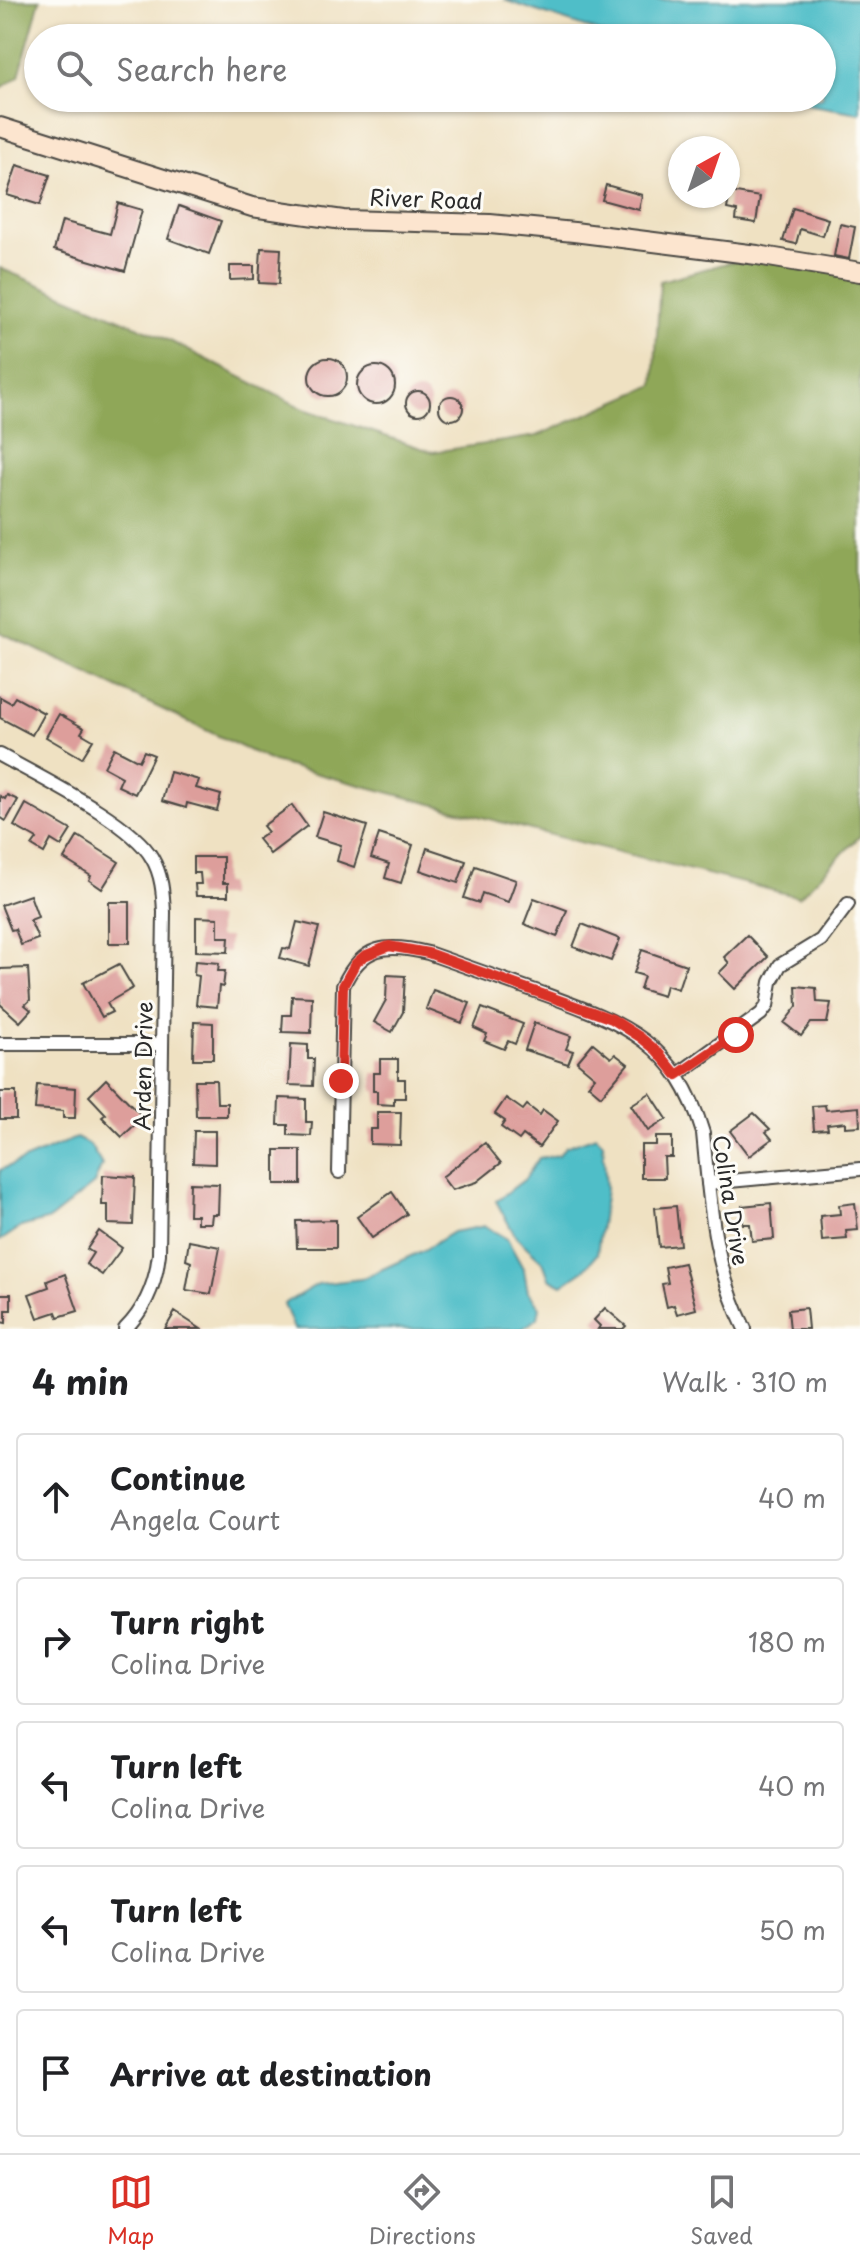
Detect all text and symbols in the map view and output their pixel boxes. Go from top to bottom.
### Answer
search box [24,24,836,112]
icon: search [52,46,96,90]
text: Search here [116,46,288,91]
north arrow [668,136,740,208]
street label: River Road [369,180,483,216]
street label: Arden Drive [124,1001,160,1131]
route start [718,1017,754,1053]
route end [323,1063,359,1099]
street label: Colina Drive [705,1132,759,1268]
text: 4 min [32,1355,129,1407]
text: Walk · 310 m [662,1362,828,1401]
text: Continue [110,1455,245,1500]
icon: ahead [34,1475,78,1519]
text: 40 m [758,1478,826,1517]
text: Angela Court [110,1500,280,1539]
text: Turn right [110,1599,265,1644]
icon: right [34,1619,78,1663]
text: 180 m [748,1622,826,1661]
text: Colina Drive [110,1644,265,1683]
text: Turn left [110,1743,242,1788]
icon: left [34,1763,78,1807]
text: 40 m [758,1766,826,1805]
text: Colina Drive [110,1788,265,1827]
text: Turn left [110,1887,242,1932]
icon: left [34,1907,78,1951]
text: 50 m [759,1910,826,1949]
text: Colina Drive [110,1932,265,1971]
icon: arrive [34,2051,78,2095]
text: Arrive at destination [110,2051,432,2096]
tab: Map [107,2170,154,2251]
tab: Directions [369,2170,476,2251]
tab: Saved [690,2170,753,2251]

